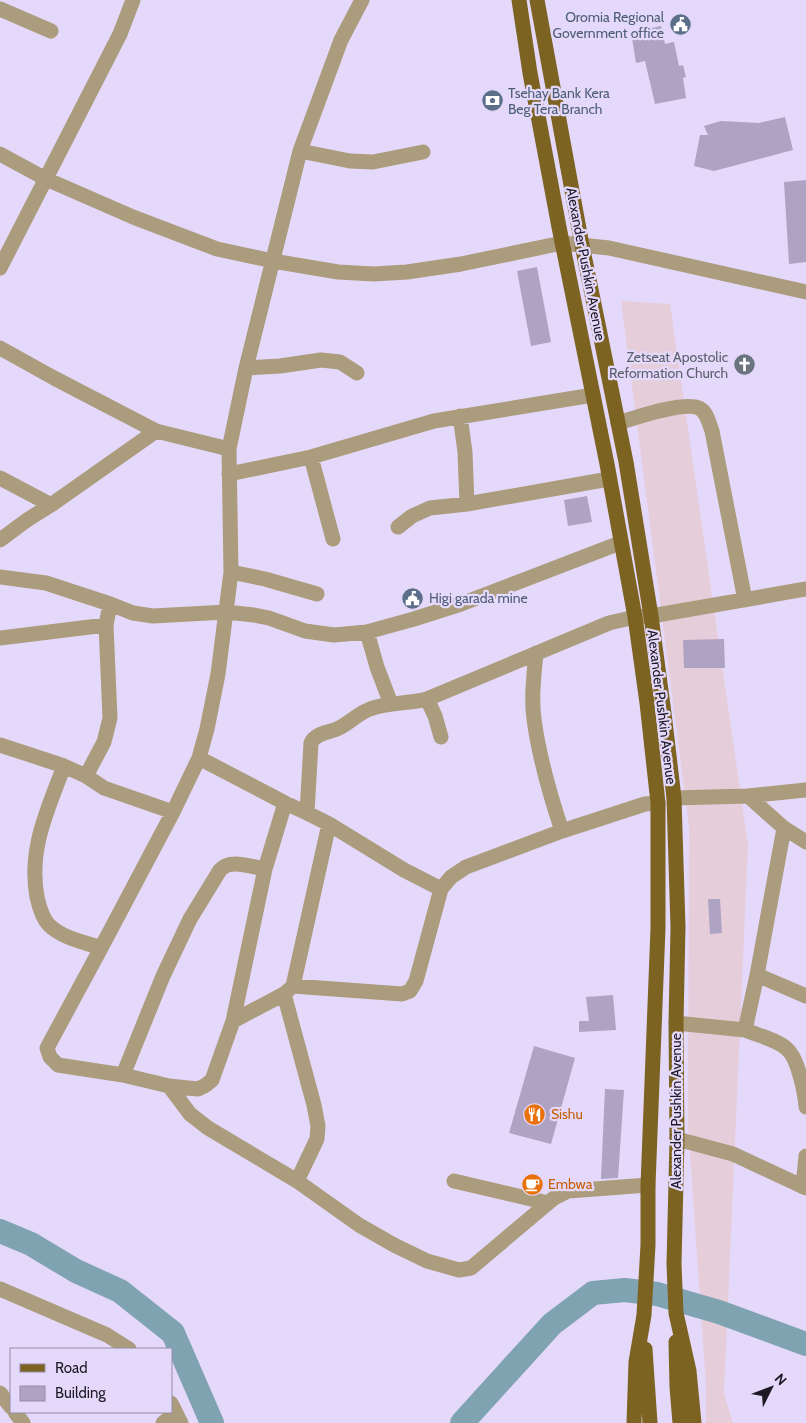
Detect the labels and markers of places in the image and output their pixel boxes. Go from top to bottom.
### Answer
place label: Oromia Regional Government office [553,8,665,42]
public building icon: Oromia Regional Government office [668,13,692,37]
place label: Tsehay Bank Kera Beg Tera Branch [508,84,610,118]
bank icon: Tsehay Bank Kera Beg Tera Branch [480,89,504,113]
place label: Zetseat Apostolic Reformation Church [609,348,728,382]
church icon: Zetseat Apostolic Reformation Church [732,353,756,377]
public building icon: Higi garada mine [401,586,425,610]
place label: Higi garada mine [429,589,528,607]
restaurant icon: Sishu [523,1102,547,1126]
place label: Sishu [551,1105,583,1123]
cafe icon: Embwa [520,1172,544,1196]
place label: Embwa [548,1175,593,1193]

